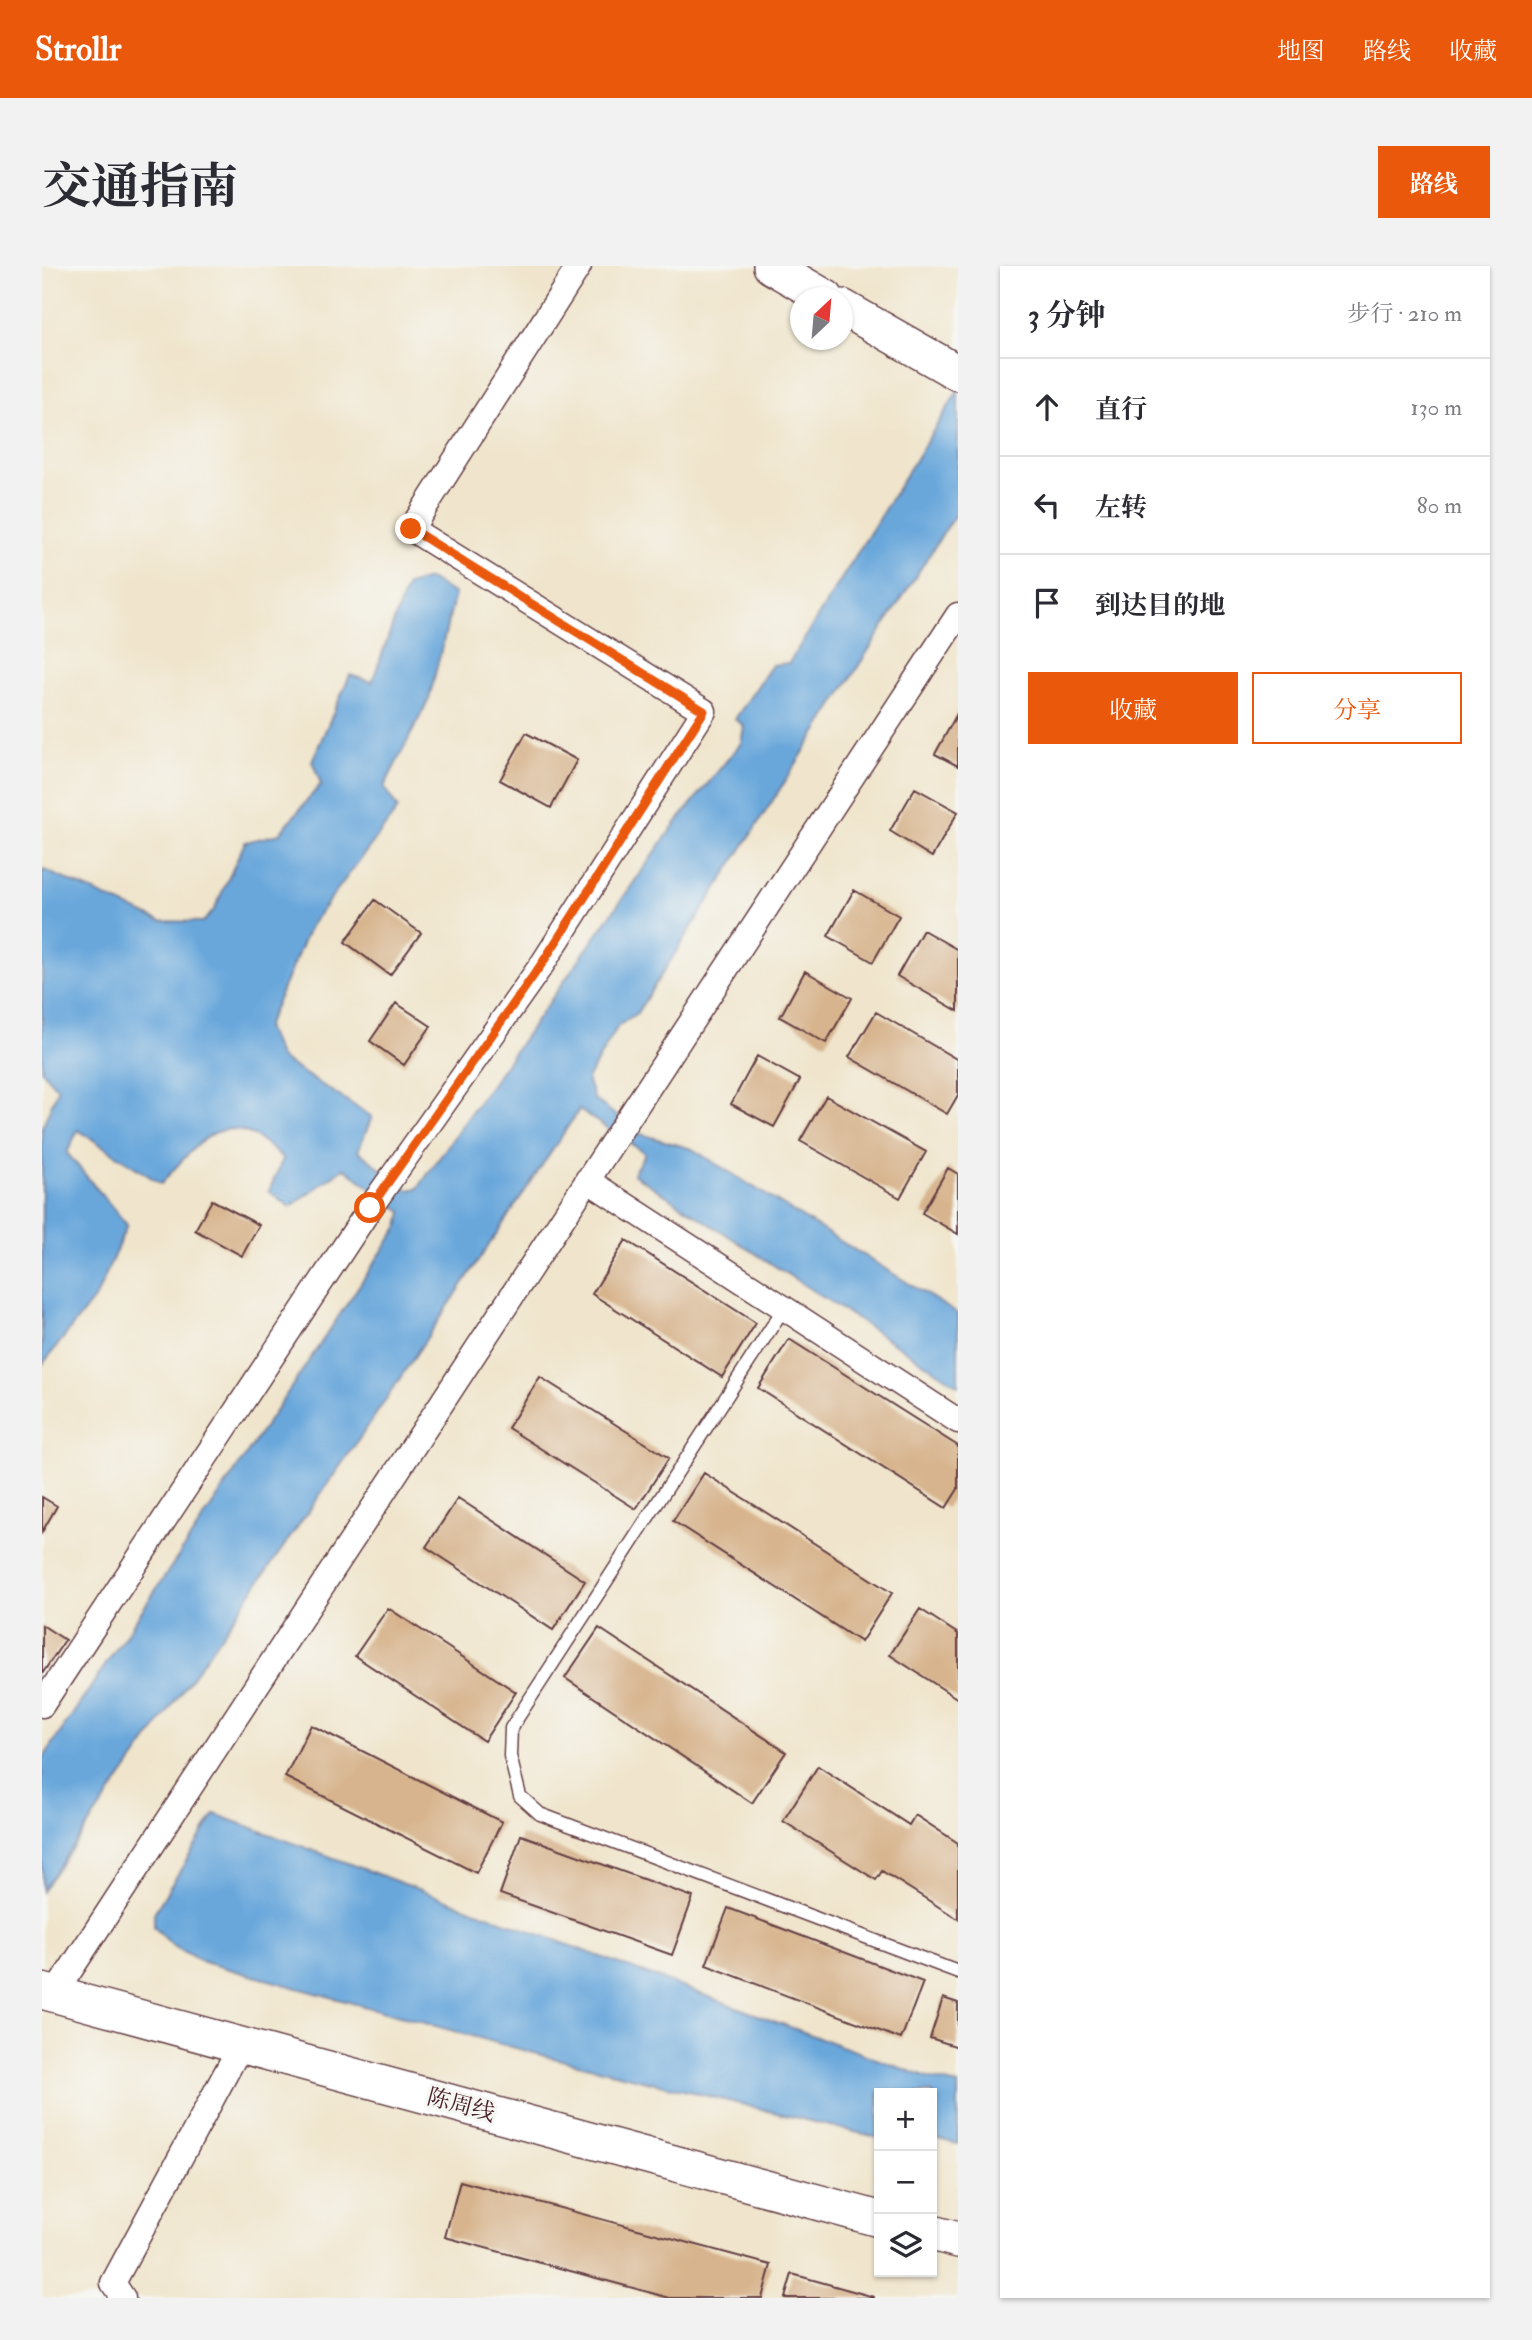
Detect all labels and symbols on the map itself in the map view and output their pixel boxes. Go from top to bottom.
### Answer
north arrow [790,287,853,350]
route end [395,513,426,544]
route start [354,1192,385,1223]
street label: 陈周线 [424,2082,498,2128]

